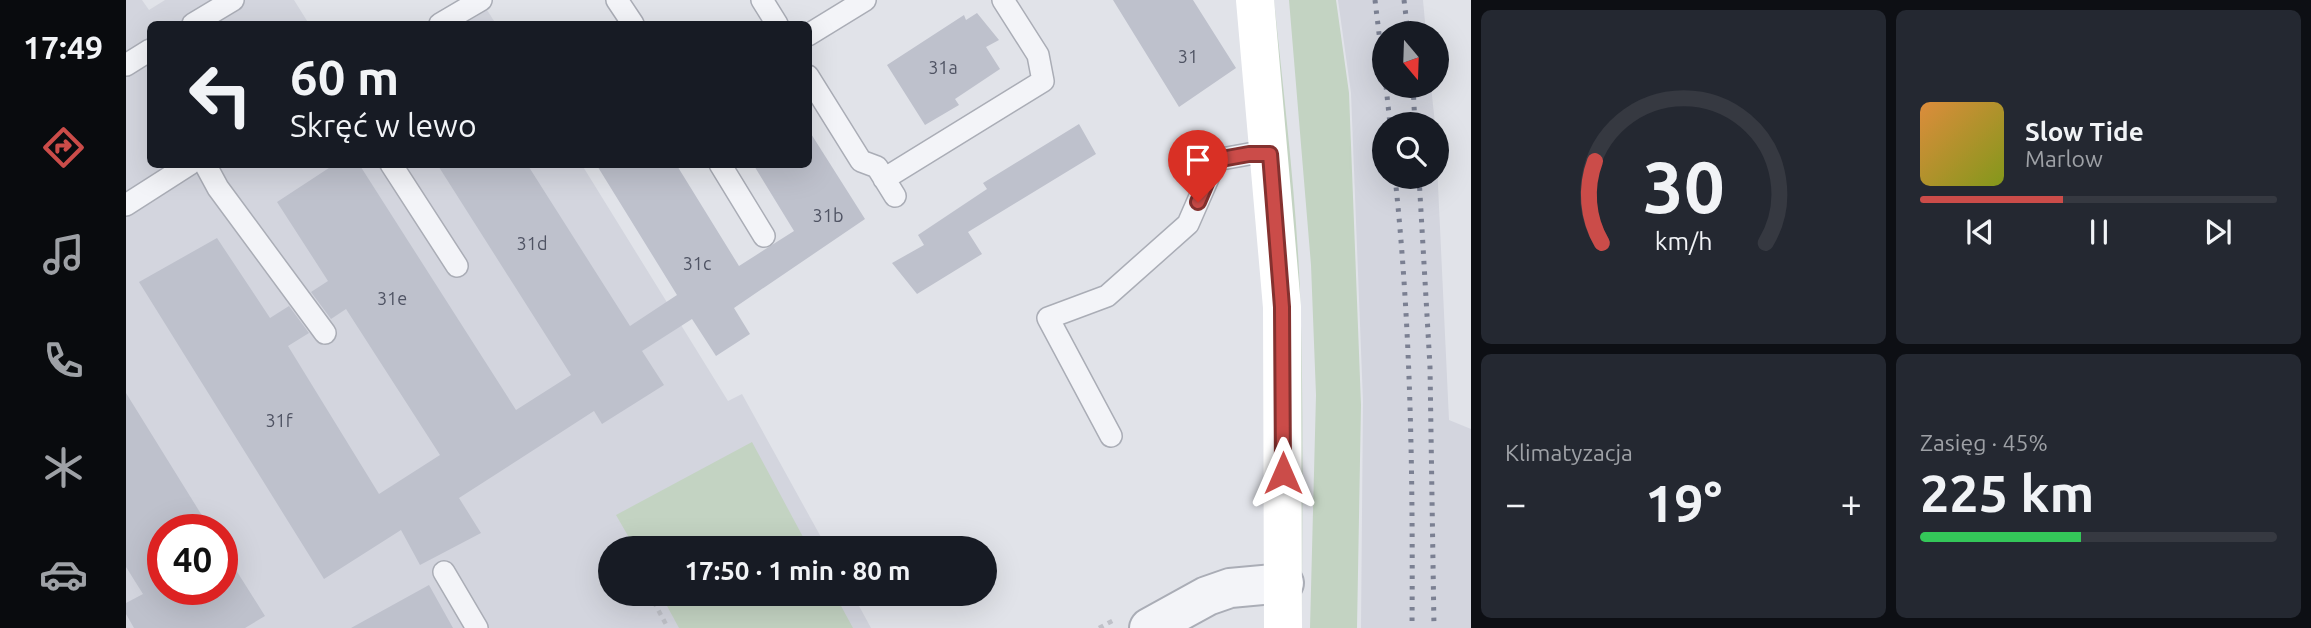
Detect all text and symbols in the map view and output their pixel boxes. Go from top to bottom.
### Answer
north arrow [1372,21,1449,98]
map controls [1372,21,1449,189]
text: 17:49 [23,29,103,65]
house number: 31 [1178,46,1198,66]
icon: left [175,49,266,140]
text: 60 m [290,49,399,104]
house number: 31a [928,57,958,77]
text: Skręć w lewo [290,107,477,143]
button: search [1372,112,1449,189]
text: Slow Tide [2025,117,2144,146]
icon: directions [39,123,88,172]
pin [1168,130,1228,202]
icon: arrive [1179,141,1217,179]
text: 30 [1642,145,1725,227]
text: Marlow [2025,146,2103,171]
house number: 31b [813,205,843,225]
icon: previous [1961,213,1999,251]
icon: pause [2080,213,2118,251]
icon: next [2199,213,2237,251]
text: km/h [1655,227,1712,255]
icon: music [39,230,88,279]
house number: 31d [517,233,547,253]
house number: 31c [683,253,711,273]
house number: 31e [377,288,407,308]
icon: phone [39,336,88,385]
house number: 31f [265,410,293,430]
text: Zasięg · 45% [1920,430,2048,455]
position arrow [1246,436,1320,510]
text: Klimatyzacja [1505,440,1633,465]
icon: climate [39,443,88,492]
text: 225 km [1920,464,2094,522]
text: 19° [1645,474,1722,532]
text: − [1505,482,1526,524]
text: + [1841,482,1862,524]
speed limit sign: 40 [147,514,238,605]
icon: car [39,550,88,599]
text: 17:50 · 1 min · 80 m [684,556,911,585]

